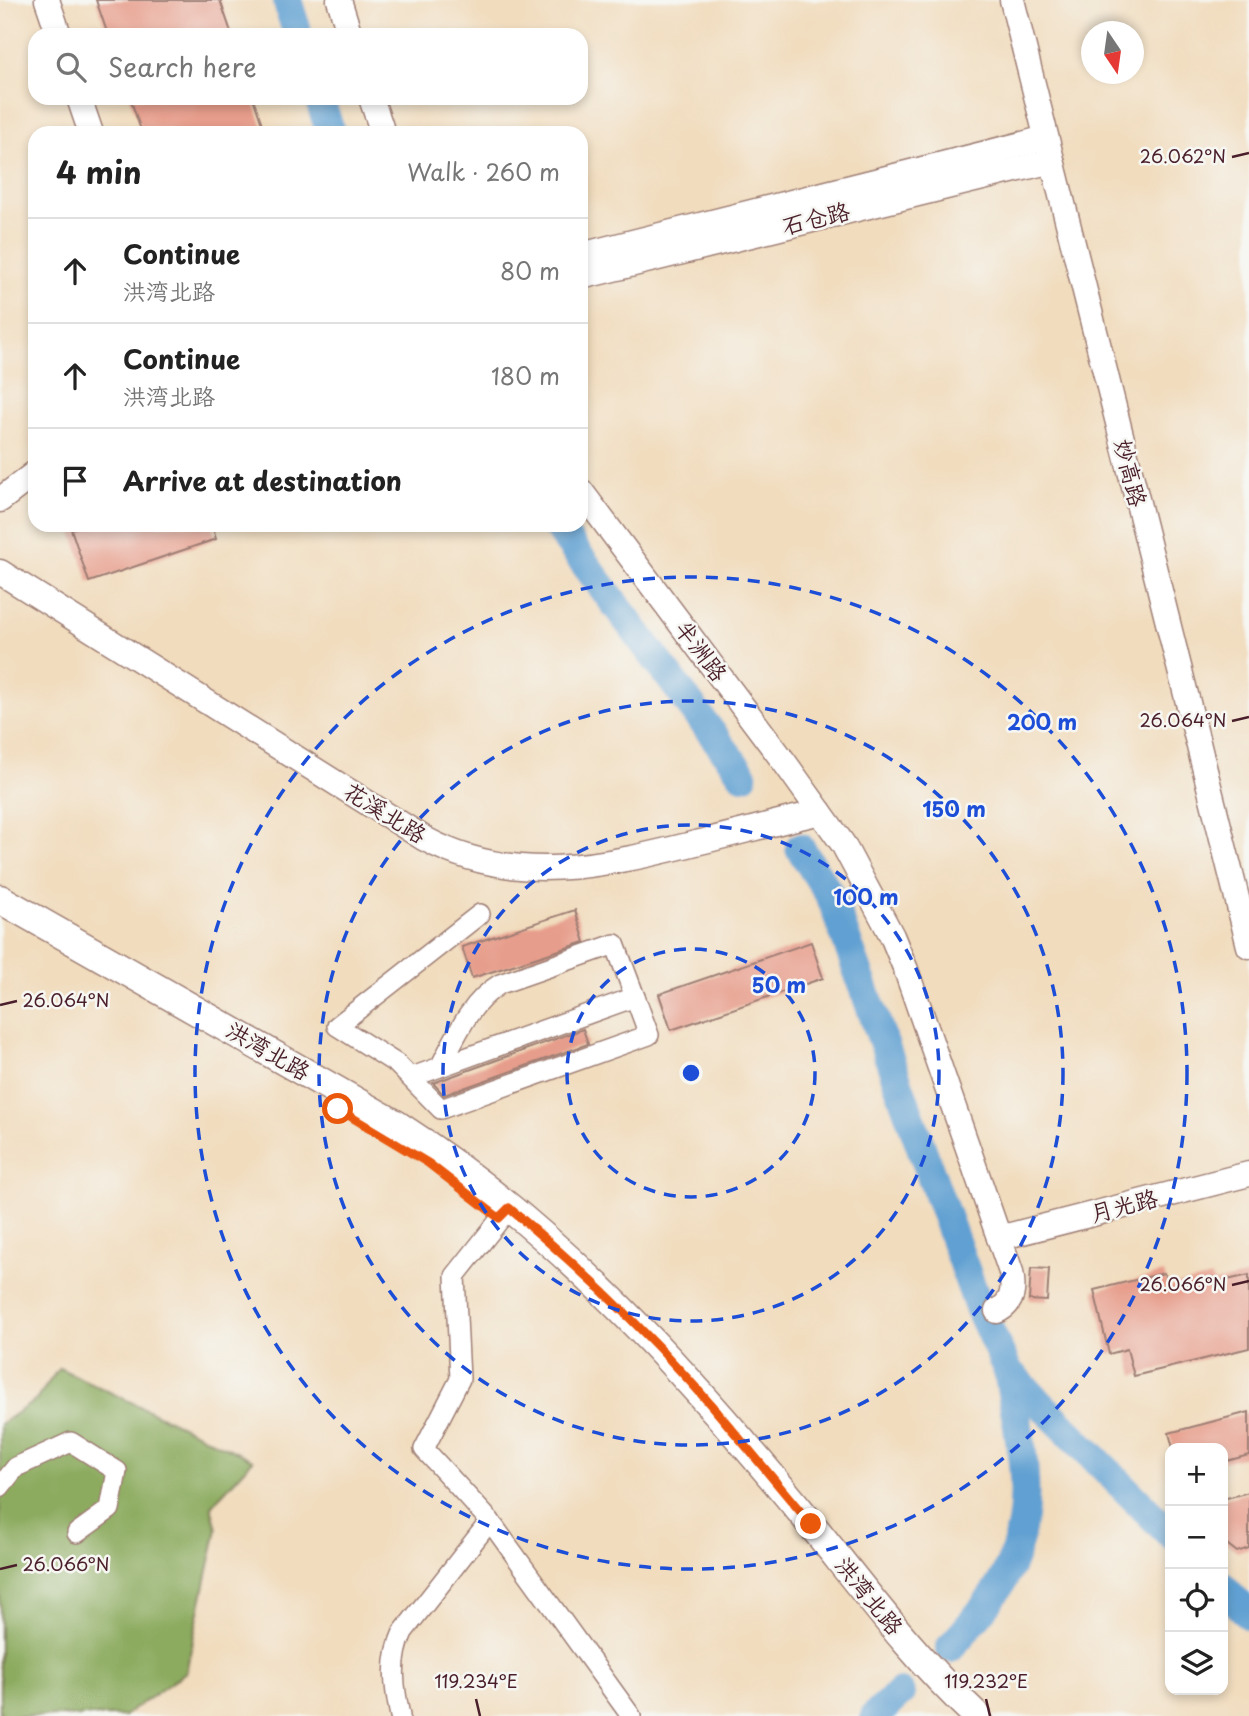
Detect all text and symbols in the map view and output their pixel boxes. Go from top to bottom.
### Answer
north arrow [1081,21,1144,84]
search box [28,28,588,105]
text: Search here [108,47,257,86]
icon: search [52,48,90,86]
text: 26.062°N [1140,142,1226,169]
text: 4 min [56,149,142,194]
text: Walk · 260 m [407,154,560,189]
street label: 石仓路 [778,192,853,243]
text: Continue [123,234,240,273]
icon: ahead [56,252,94,290]
text: 80 m [500,253,560,288]
text: 洪湾北路 [123,273,215,308]
text: Continue [123,339,240,378]
icon: ahead [56,357,94,395]
text: 180 m [491,358,560,393]
text: 洪湾北路 [123,378,215,413]
street label: 妙高路 [1106,435,1157,510]
text: Arrive at destination [123,461,402,500]
icon: arrive [56,462,94,500]
street label: 半洲路 [667,612,737,688]
text: 200 m [1007,705,1077,737]
text: 26.064°N [1139,706,1227,733]
street label: 花溪北路 [338,773,434,851]
text: 150 m [922,792,986,824]
text: 100 m [833,880,899,912]
text: 50 m [752,968,806,1000]
text: 26.064°N [22,986,110,1013]
street label: 洪湾北路 [220,1012,317,1088]
centre of rings [679,1061,703,1085]
route start [322,1093,353,1124]
street label: 月光路 [1086,1179,1161,1230]
text: 26.066°N [1139,1270,1227,1297]
map controls [1165,1443,1228,1695]
button: + [1165,1443,1228,1506]
button: − [1165,1506,1228,1569]
route end [795,1508,826,1539]
street label: 洪湾北路 [828,1548,913,1642]
text: 26.066°N [22,1550,110,1577]
button: locate [1165,1569,1228,1632]
button: layers [1165,1632,1228,1695]
text: 119.234°E [434,1667,518,1694]
text: 119.232°E [944,1667,1028,1694]

